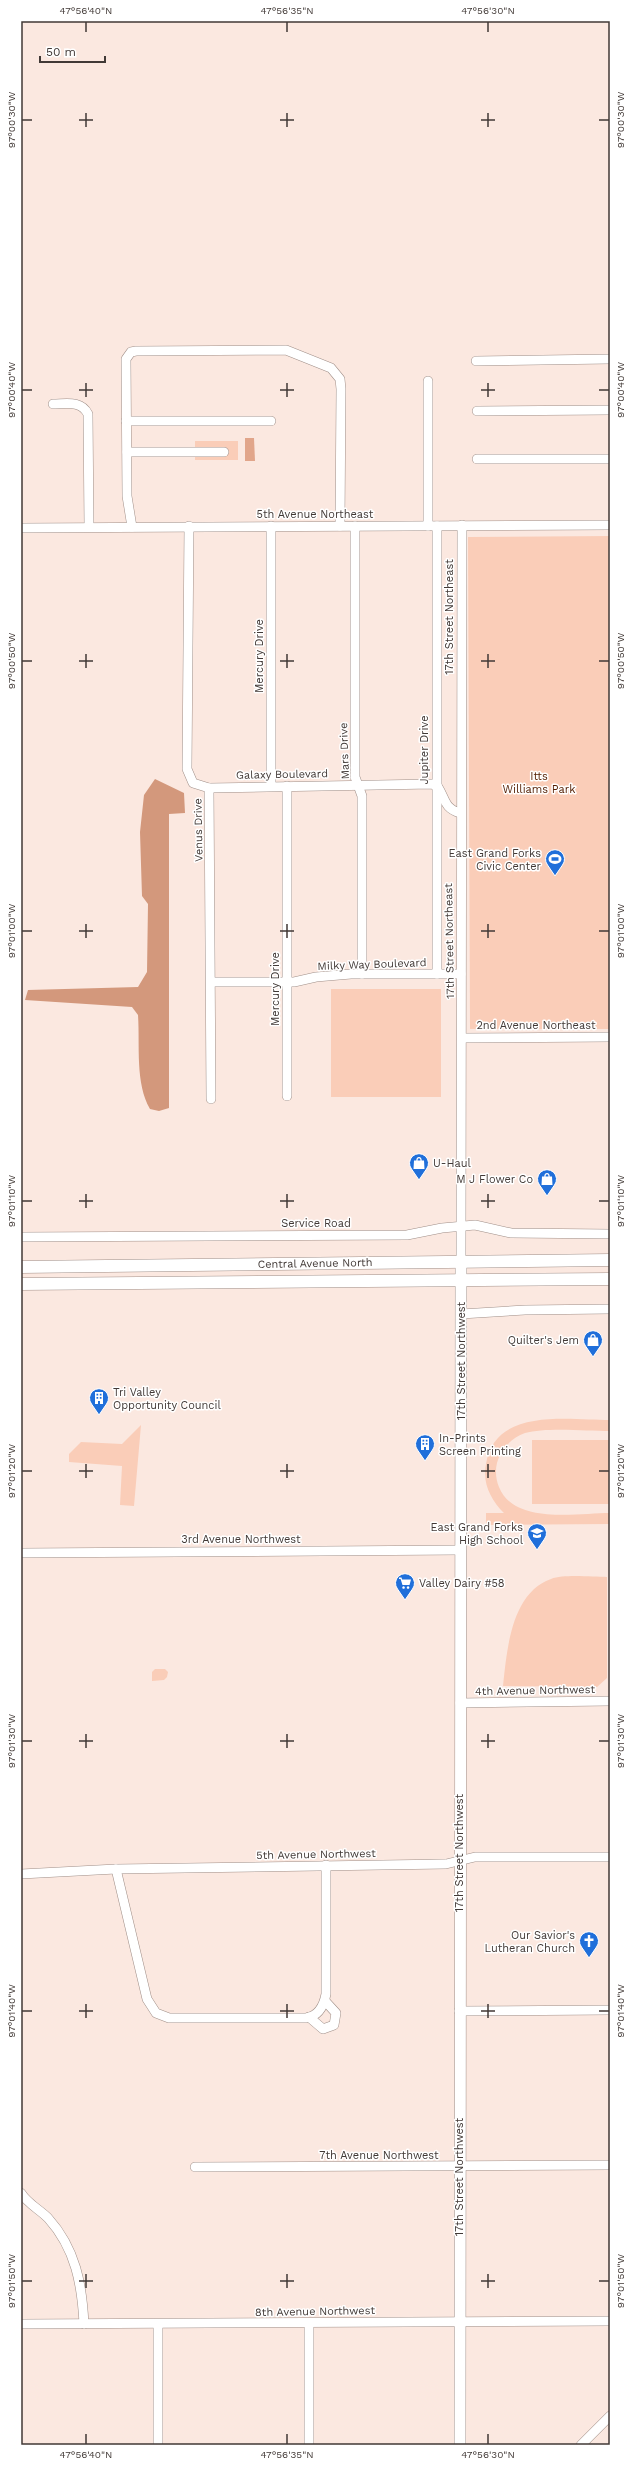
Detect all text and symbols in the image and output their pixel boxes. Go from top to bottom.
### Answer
text: 47°56'40"N [60,5,112,16]
text: 47°56'35"N [260,5,314,16]
text: 47°56'30"N [461,5,515,16]
scale bar [40,38,105,64]
text: 50 m [46,45,76,59]
text: 97°00'30"W [6,91,17,148]
text: 97°00'30"W [615,91,626,148]
text: 97°00'40"W [6,362,17,418]
text: 97°00'40"W [615,362,626,418]
street label: 5th Avenue Northeast [257,508,374,521]
street label: 17th Street Northeast [443,559,456,675]
street label: Mercury Drive [253,619,266,693]
text: 97°00'50"W [6,632,17,689]
text: 97°00'50"W [615,632,626,689]
street label: Jupiter Drive [418,715,431,785]
street label: Mars Drive [337,722,352,780]
street label: Galaxy Boulevard [236,767,328,782]
park label: Itts Williams Park [502,770,576,796]
street label: Venus Drive [191,798,206,862]
place label: East Grand Forks Civic Center [449,847,542,873]
sports icon: East Grand Forks Civic Center [544,848,566,876]
street label: 17th Street Northeast [442,883,457,999]
text: 97°01'00"W [6,903,17,958]
text: 97°01'00"W [615,903,626,958]
street label: Mercury Drive [269,952,282,1026]
street label: Milky Way Boulevard [317,956,427,973]
street label: 2nd Avenue Northeast [476,1019,596,1032]
shop icon: U-Haul [408,1152,430,1180]
place label: U-Haul [433,1157,471,1170]
shop icon: M J Flower Co [536,1168,558,1196]
place label: M J Flower Co [456,1173,533,1186]
text: 97°01'10"W [6,1174,17,1227]
text: 97°01'10"W [615,1174,626,1227]
street label: Service Road [281,1217,351,1230]
street label: Central Avenue North [257,1256,373,1271]
street label: 17th Street Northwest [455,1301,468,1420]
shop icon: Quilter's Jem [582,1329,604,1357]
place label: Quilter's Jem [508,1334,579,1347]
place label: Tri Valley Opportunity Council [113,1386,221,1412]
building icon: Tri Valley Opportunity Council [88,1387,110,1415]
place label: In-Prints Screen Printing [439,1432,521,1458]
building icon: In-Prints Screen Printing [414,1433,436,1461]
text: 97°01'20"W [6,1443,17,1498]
text: 97°01'20"W [615,1443,626,1498]
place label: East Grand Forks High School [431,1521,524,1547]
school or university icon: East Grand Forks High School [526,1522,548,1550]
street label: 3rd Avenue Northwest [181,1533,301,1546]
supermarket icon: Valley Dairy #58 [394,1572,416,1600]
place label: Valley Dairy #58 [419,1577,505,1590]
street label: 4th Avenue Northwest [475,1683,595,1698]
text: 97°01'30"W [6,1713,17,1768]
text: 97°01'30"W [615,1713,626,1768]
street label: 17th Street Northwest [453,1793,466,1912]
street label: 5th Avenue Northwest [256,1847,376,1862]
place label: Our Savior's Lutheran Church [484,1929,575,1955]
church icon: Our Savior's Lutheran Church [578,1930,600,1958]
text: 97°01'40"W [6,1984,17,2038]
text: 97°01'40"W [615,1984,626,2038]
street label: 17th Street Northwest [453,2117,466,2236]
street label: 7th Avenue Northwest [319,2149,439,2162]
text: 97°01'50"W [6,2253,17,2308]
text: 97°01'50"W [615,2253,626,2308]
street label: 8th Avenue Northwest [255,2304,376,2319]
text: 47°56'40"N [60,2449,112,2460]
text: 47°56'35"N [260,2449,314,2460]
text: 47°56'30"N [461,2449,515,2460]

